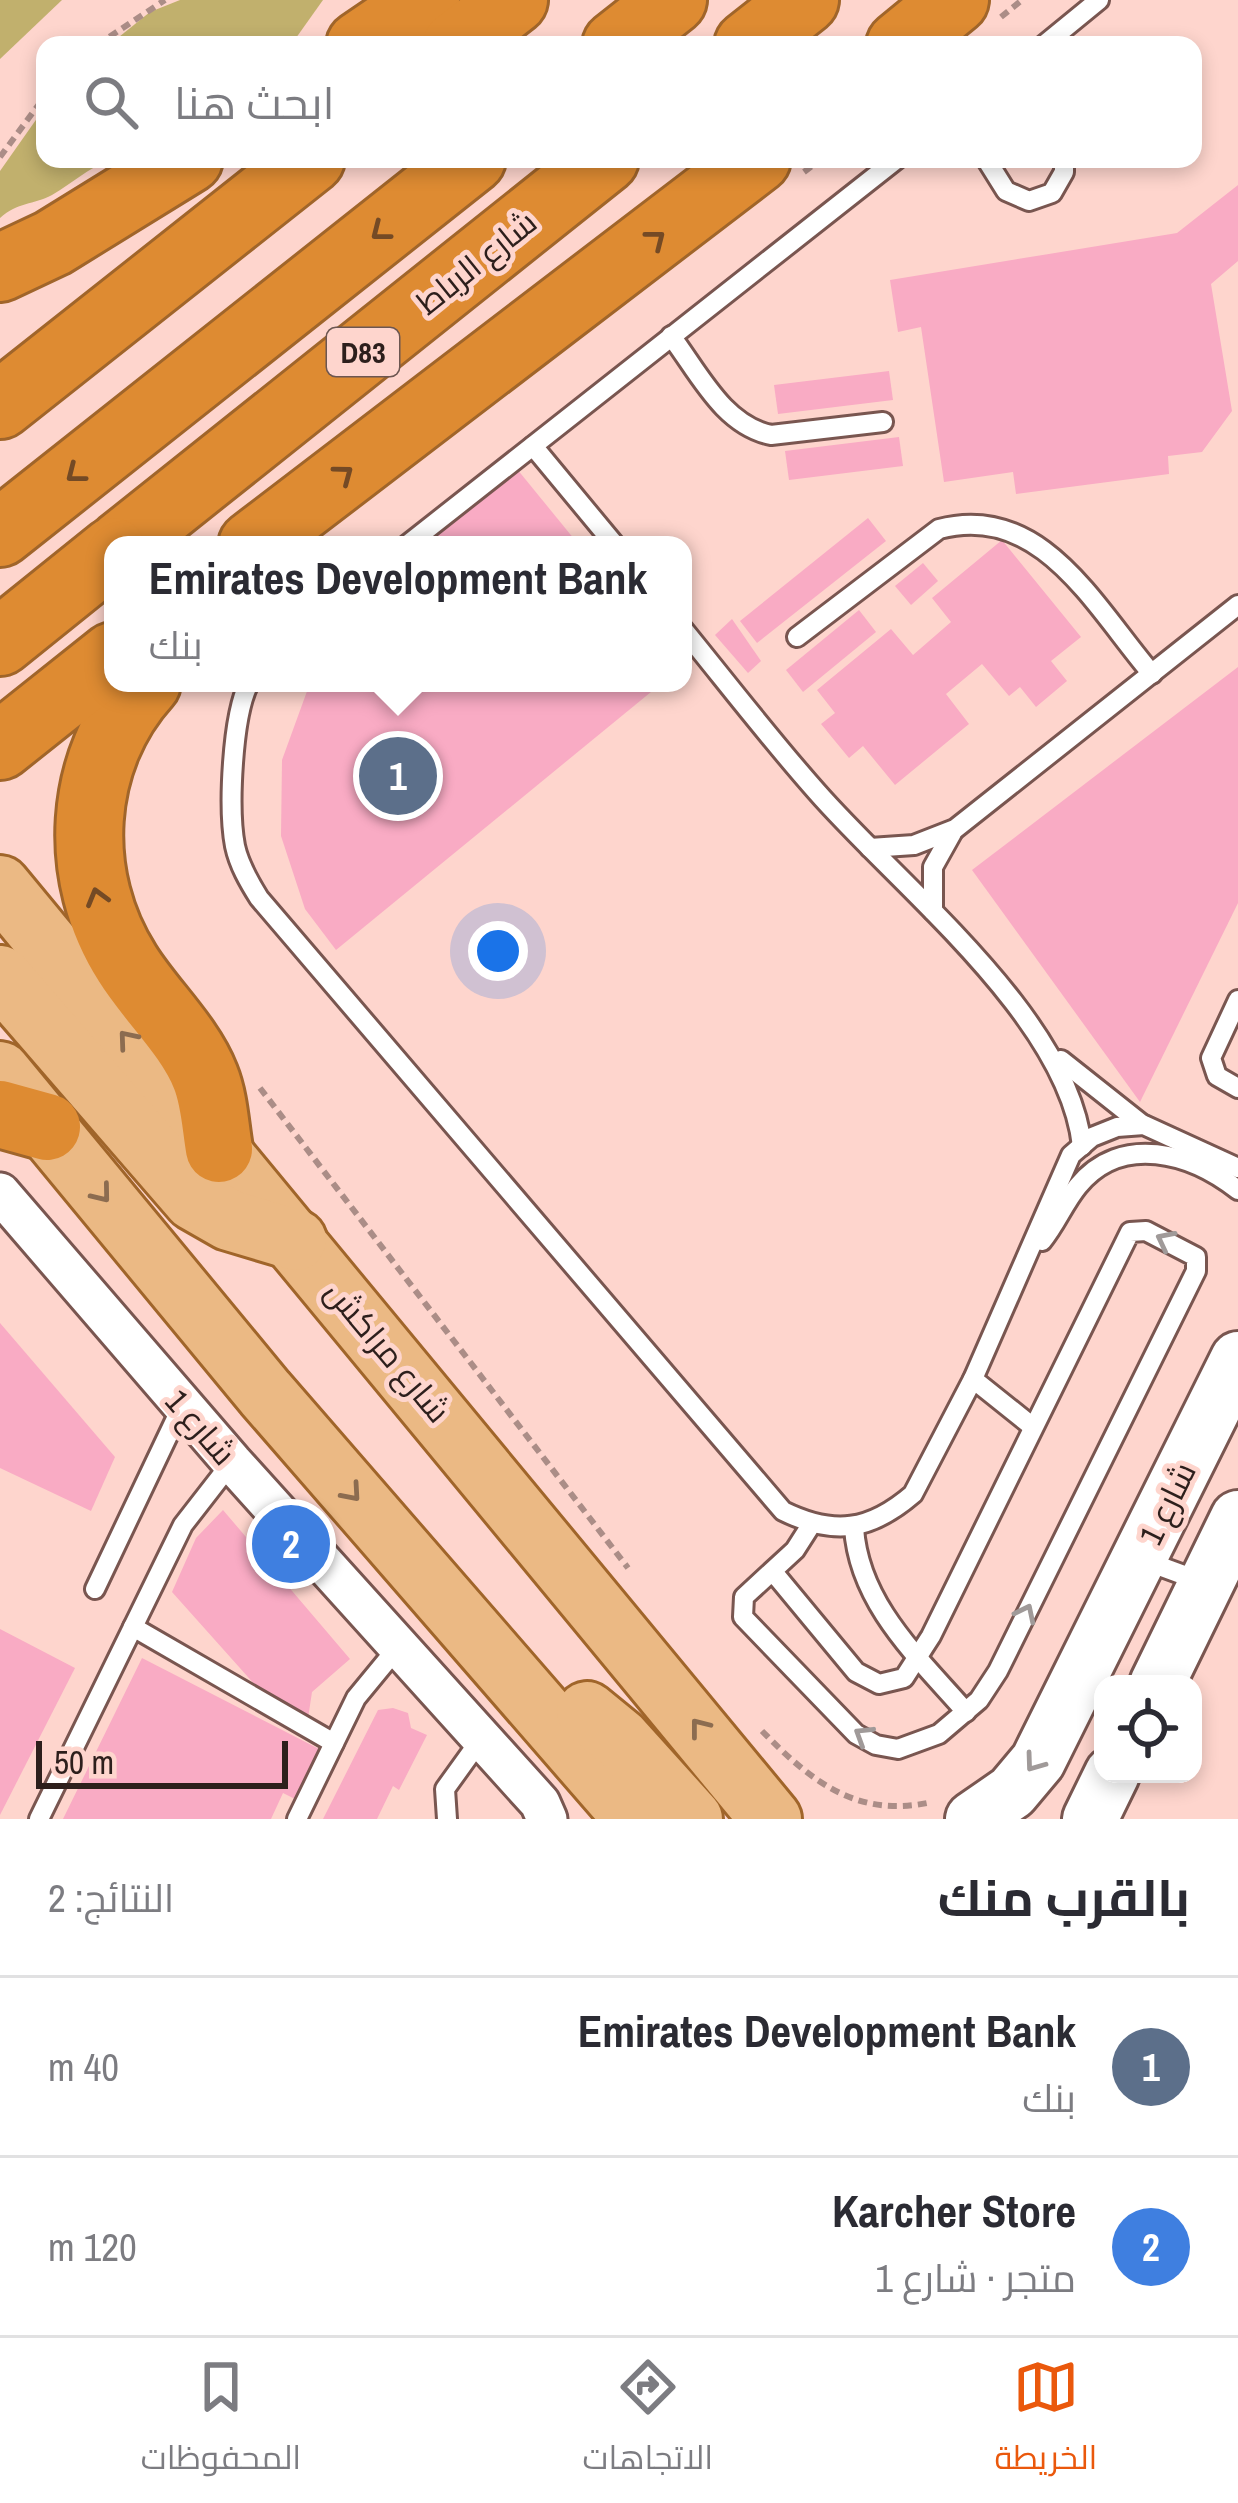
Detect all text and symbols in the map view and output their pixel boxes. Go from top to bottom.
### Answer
search box [36,36,1202,168]
icon: search [78,69,144,135]
text: ابحث هنا [174,72,335,133]
street label: شارع الرباط [407,200,546,325]
one-way arrow [372,218,394,239]
one-way arrow [642,232,664,253]
road number: D83 [327,328,399,376]
one-way arrow [66,460,88,481]
one-way arrow [331,466,353,488]
popup [104,536,692,692]
text: Emirates Development Bank [149,547,647,608]
text: بنك [149,619,203,671]
pin: 1 [359,731,437,821]
one-way arrow [87,887,112,908]
your location [468,921,528,981]
one-way arrow [120,1031,142,1053]
one-way arrow [88,1180,109,1202]
one-way arrow [1156,1232,1178,1255]
street label: شارع مراكش [315,1271,461,1432]
street label: شارع 1 [155,1380,246,1475]
street label: شارع 1 [1128,1454,1207,1552]
one-way arrow [338,1480,359,1501]
pin: 2 [252,1499,330,1589]
one-way arrow [1012,1604,1036,1625]
map controls [1094,1675,1202,1783]
button: locate [1094,1675,1202,1783]
one-way arrow [691,1718,713,1740]
one-way arrow [855,1727,877,1749]
scale bar [36,1735,288,1788]
text: 50 m [54,1740,114,1784]
one-way arrow [1026,1750,1048,1772]
text: بالقرب منك [938,1863,1190,1932]
text: النتائج: 2 [48,1872,174,1924]
text: Emirates Development Bank [578,2000,1076,2061]
text: 40 m [48,2041,119,2093]
text: 1 [1142,2041,1160,2093]
text: بنك [1022,2072,1076,2124]
text: Karcher Store [832,2180,1076,2241]
text: 120 m [48,2221,137,2273]
text: 2 [1142,2221,1160,2273]
text: متجر · شارع 1 [875,2252,1076,2304]
tab: المحفوظات [141,2354,301,2488]
tab: الاتجاهات [583,2354,713,2488]
tab: الخريطة [994,2354,1097,2488]

